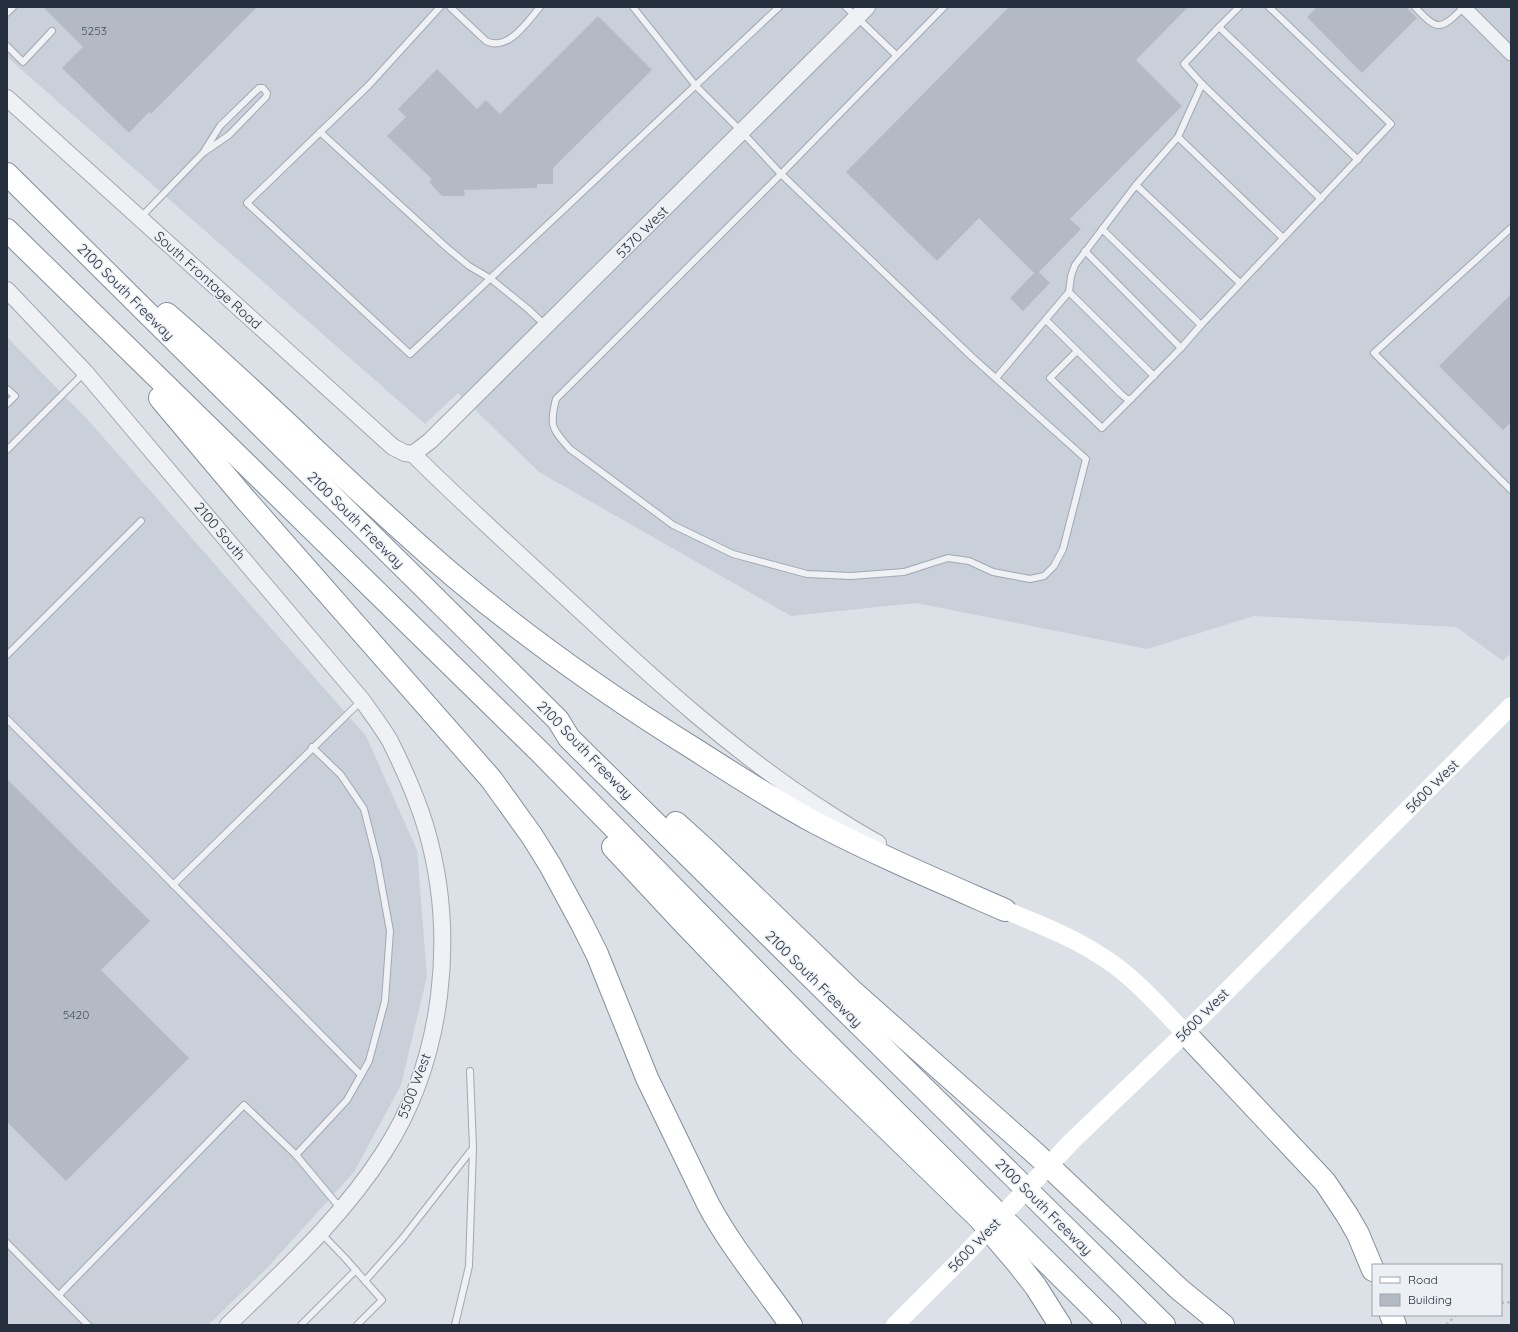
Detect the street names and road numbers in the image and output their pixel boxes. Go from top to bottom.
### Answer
street label: 5370 West [612,202,672,262]
street label: South Frontage Road [151,227,265,333]
street label: 2100 South Freeway [74,240,178,344]
street label: 2100 South Freeway [304,468,408,572]
street label: 2100 South [190,498,250,564]
street label: 2100 South Freeway [533,697,637,803]
street label: 5600 West [1402,755,1463,816]
street label: 2100 South Freeway [762,927,866,1031]
street label: 5600 West [1172,984,1233,1045]
street label: 5500 West [393,1051,435,1121]
street label: 2100 South Freeway [992,1155,1096,1259]
street label: 5600 West [944,1214,1004,1276]

